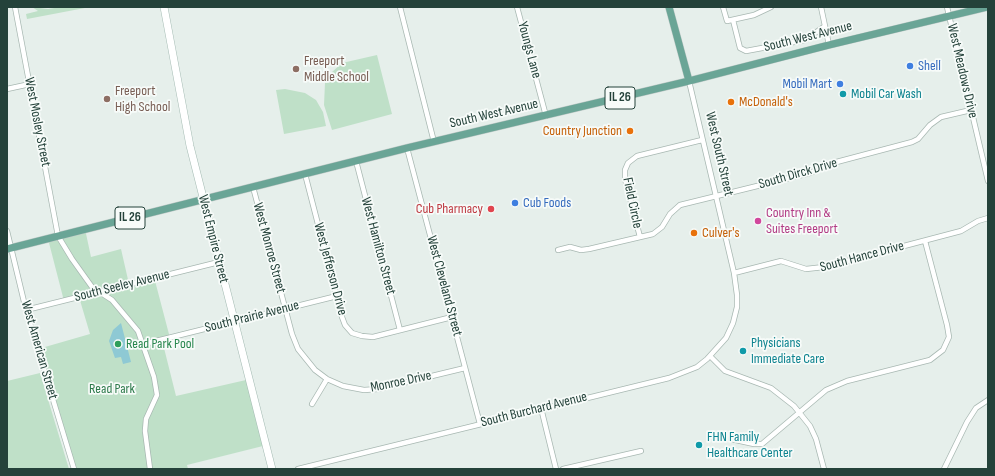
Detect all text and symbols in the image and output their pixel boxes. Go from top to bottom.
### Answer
street label: South West Avenue [762,18,854,56]
street label: Youngs Lane [513,20,545,80]
street label: West Meadows Drive [943,22,981,120]
place label: Freeport Middle School [304,53,369,86]
place label: Shell [918,58,941,74]
marker: Shell [905,61,915,71]
marker: Freeport Middle School [291,64,301,74]
street label: West Mosley Street [20,76,54,168]
place label: Mobil Mart [782,76,832,92]
marker: Mobil Mart [835,79,845,89]
place label: Freeport High School [115,83,170,116]
place label: Mobil Car Wash [851,86,922,102]
road number: IL 26 [605,87,635,109]
marker: Mobil Car Wash [838,89,848,99]
marker: Freeport High School [102,94,112,104]
place label: McDonald's [739,94,793,110]
street label: South West Avenue [448,96,540,132]
marker: McDonald's [726,97,736,107]
street label: West South Street [701,110,737,198]
place label: Country Junction [543,123,622,139]
marker: Country Junction [625,126,635,136]
street label: South Dirck Drive [757,155,839,193]
street label: Field Circle [618,176,646,230]
street label: West Empire Street [194,193,232,285]
street label: West Hamilton Street [357,195,399,297]
place label: Cub Foods [523,195,571,211]
marker: Cub Foods [510,198,520,208]
street label: West Monroe Street [249,201,289,295]
place label: Cub Pharmacy [416,201,483,217]
marker: Cub Pharmacy [486,204,496,214]
place label: Country Inn & Suites Freeport [766,205,838,238]
road number: IL 26 [115,207,145,229]
marker: Country Inn & Suites Freeport [753,216,763,226]
street label: West Jefferson Drive [310,221,350,317]
place label: Culver's [702,225,739,241]
marker: Culver's [689,228,699,238]
street label: West Cleveland Street [422,234,466,338]
street label: South Hance Drive [818,238,906,276]
street label: South Seeley Avenue [73,266,171,306]
street label: South Prairie Avenue [203,297,301,337]
street label: West American Street [17,299,61,401]
place label: Physicians Immediate Care [751,335,825,368]
place label: Read Park Pool [126,336,194,352]
marker: Read Park Pool [113,339,123,349]
marker: Physicians Immediate Care [738,346,748,356]
street label: Monroe Drive [369,367,433,397]
park label: Read Park [89,381,135,397]
street label: South Burchard Avenue [479,389,589,431]
place label: FHN Family Healthcare Center [707,429,793,462]
marker: FHN Family Healthcare Center [694,440,704,450]

